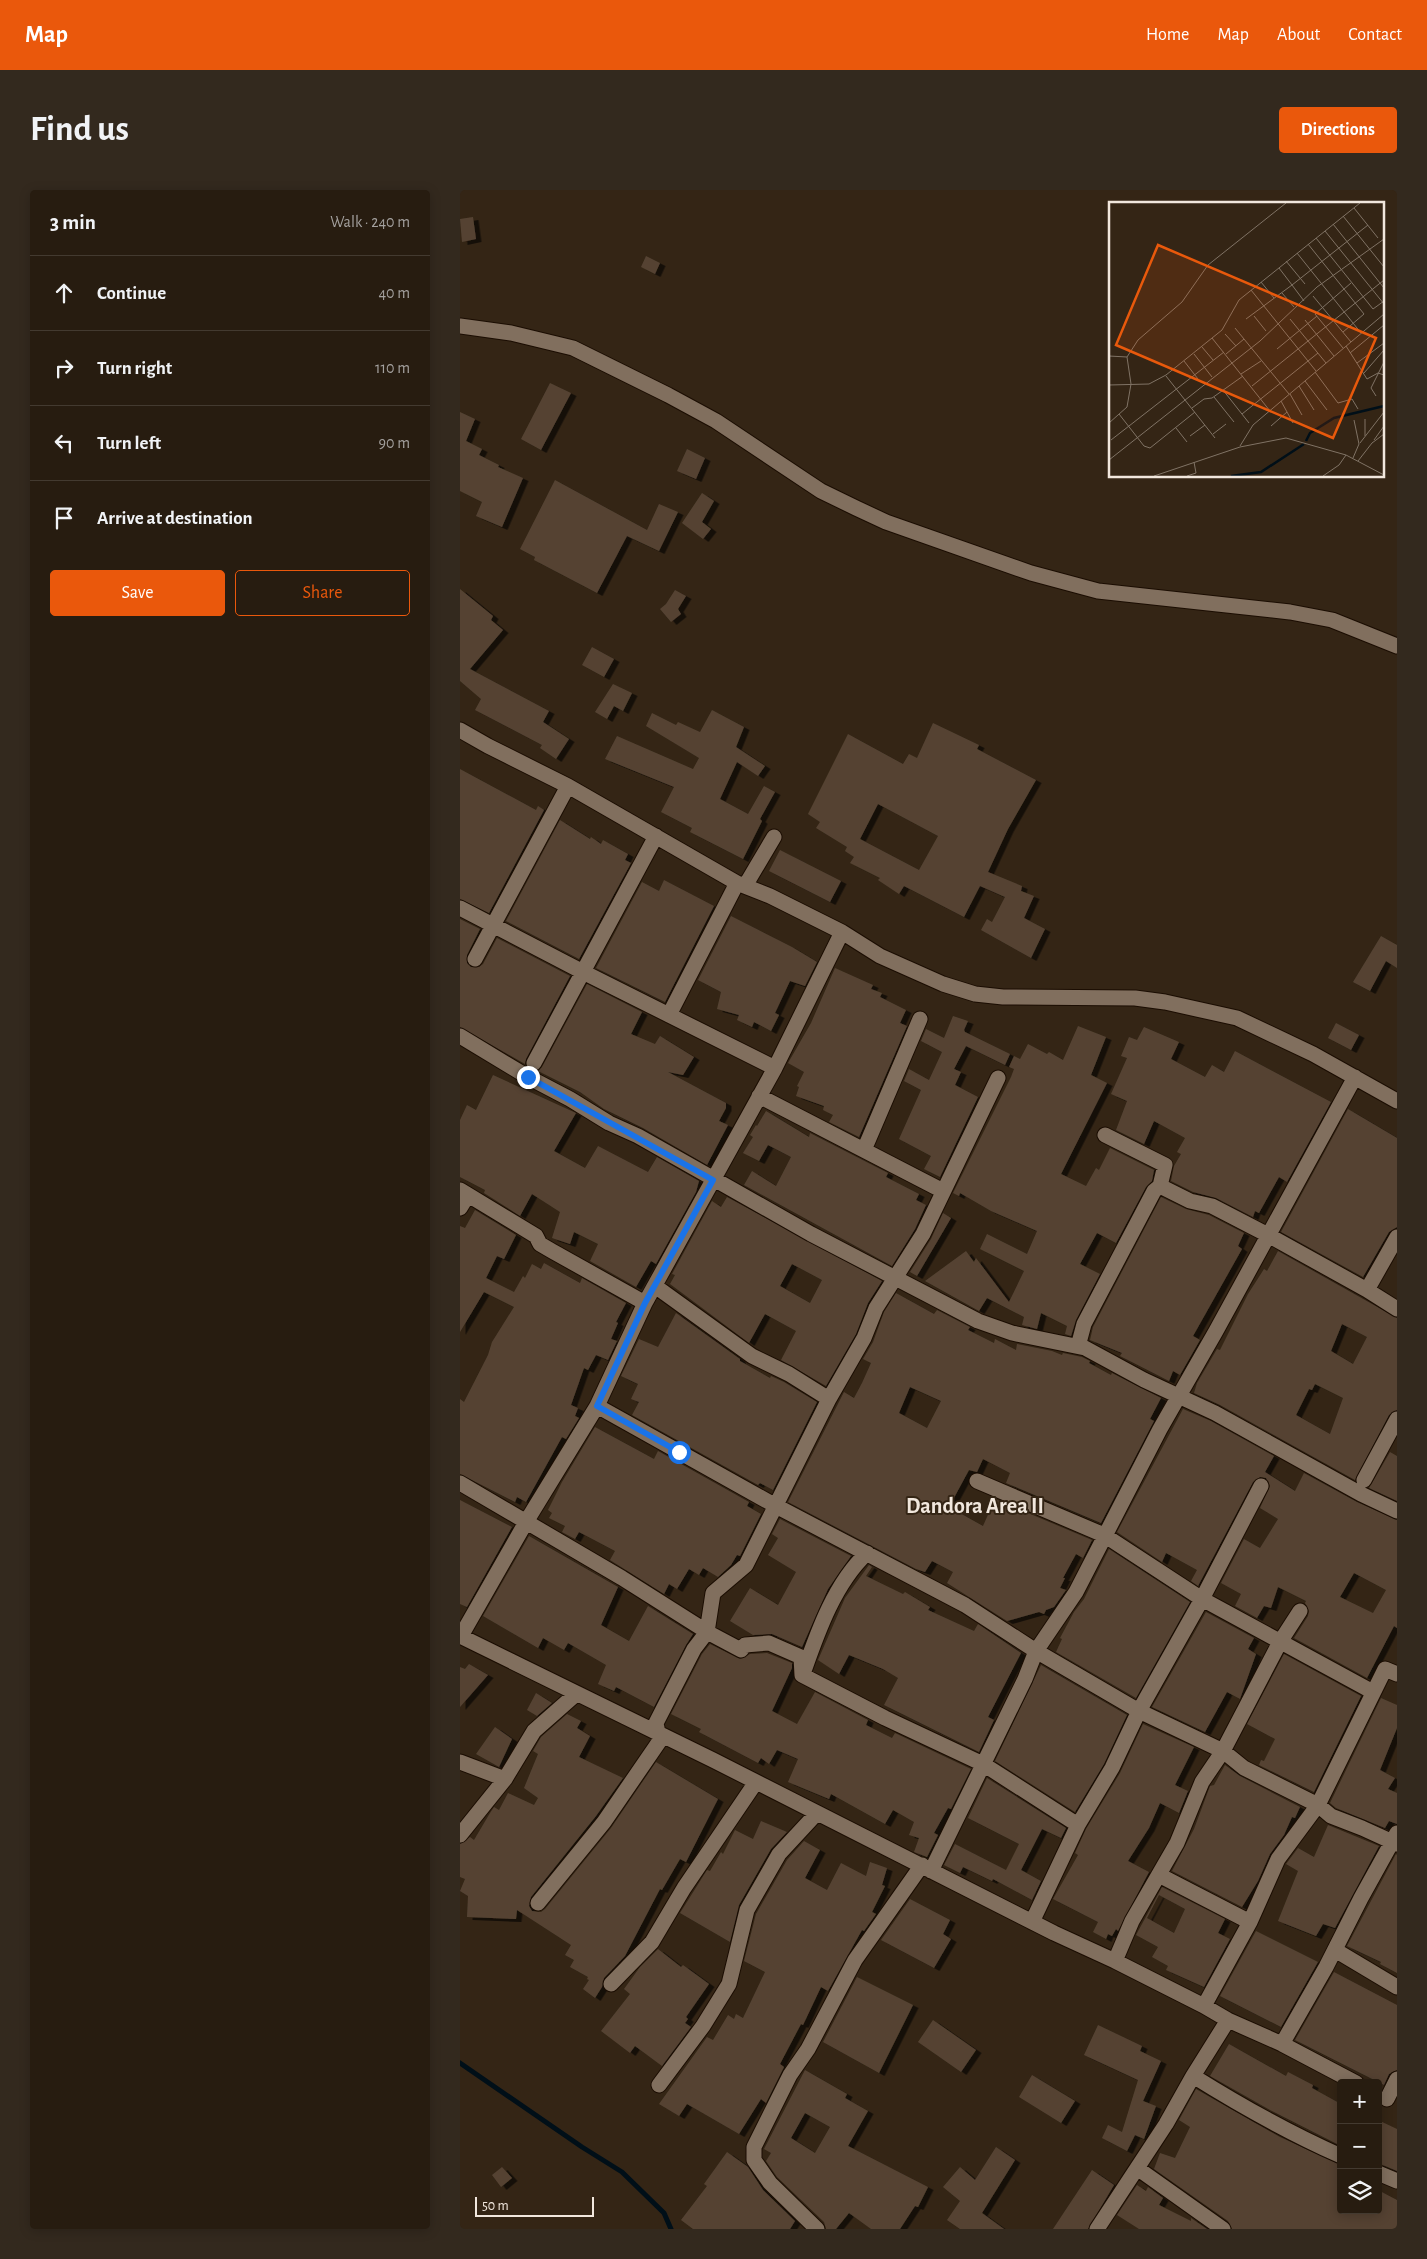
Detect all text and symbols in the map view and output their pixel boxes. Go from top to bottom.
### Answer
text: Map [25,23,68,47]
text: Home [1146,26,1189,44]
text: Map [1217,26,1249,44]
text: About [1277,26,1320,44]
text: Contact [1348,26,1402,44]
button: Directions [1279,107,1397,153]
text: Find us [30,112,129,147]
inset map [1109,202,1384,478]
text: 3 min [50,212,96,233]
text: Walk · 240 m [330,214,410,230]
icon: ahead [50,279,78,307]
text: Continue [97,284,166,303]
text: 40 m [378,285,410,301]
icon: right [50,354,78,382]
text: Turn right [97,359,172,378]
text: 110 m [375,360,410,376]
icon: left [50,429,78,457]
text: Turn left [97,434,161,453]
text: 90 m [379,435,410,451]
icon: arrive [50,504,78,532]
text: Arrive at destination [97,509,253,528]
button: Save [50,570,225,616]
button: Share [235,570,410,616]
route end [517,1066,540,1089]
route start [668,1441,691,1464]
district label: Dandora Area II [906,1495,1044,1517]
map controls [1337,2079,1382,2214]
button: + [1337,2079,1382,2124]
button: − [1337,2124,1382,2169]
button: layers [1337,2169,1382,2214]
scale bar [475,2194,594,2217]
text: 50 m [482,2199,509,2213]

